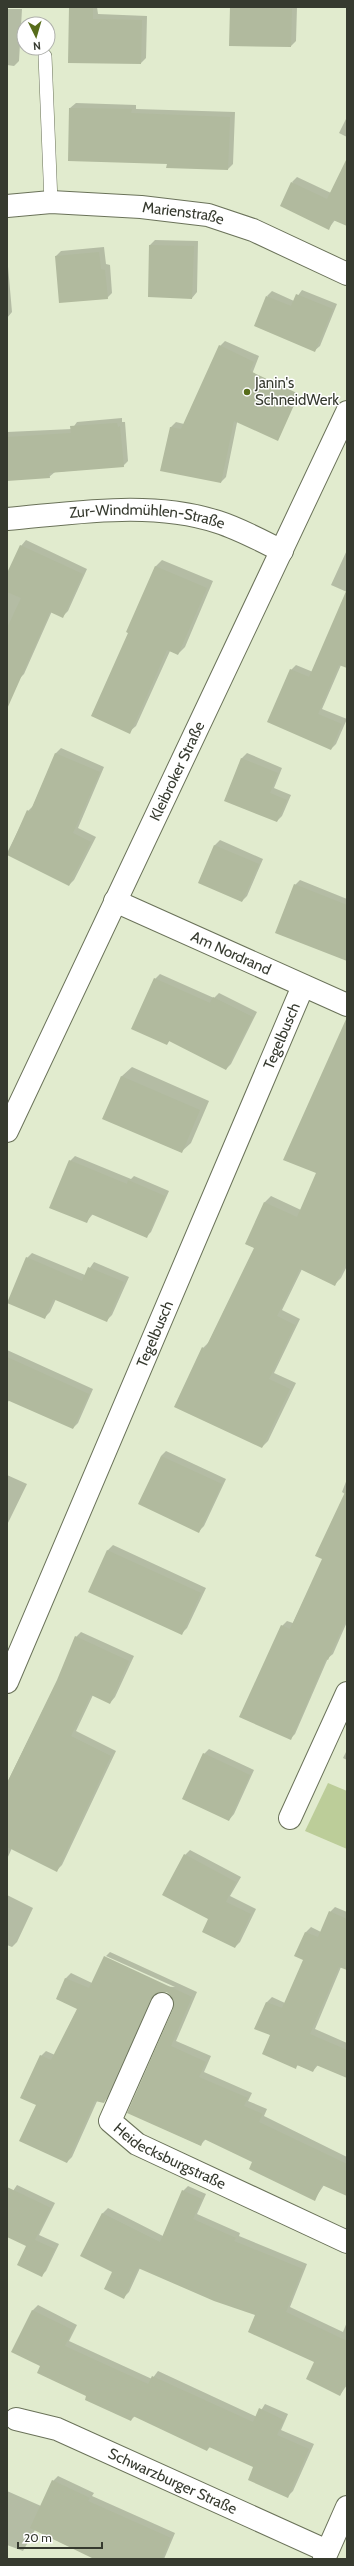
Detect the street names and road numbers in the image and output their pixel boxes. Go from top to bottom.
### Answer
street label: Marienstraße [141,198,227,229]
street label: Zur-Windmühlen-Straße [68,501,228,533]
street label: Kleibroker Straße [146,718,208,824]
street label: Am Nordrand [188,927,274,979]
street label: Tegelbusch [260,1000,304,1072]
street label: Tegelbusch [133,1298,177,1370]
street label: Heidecksburgstraße [110,2119,229,2193]
street label: Schwarzburger Straße [105,2444,240,2518]

